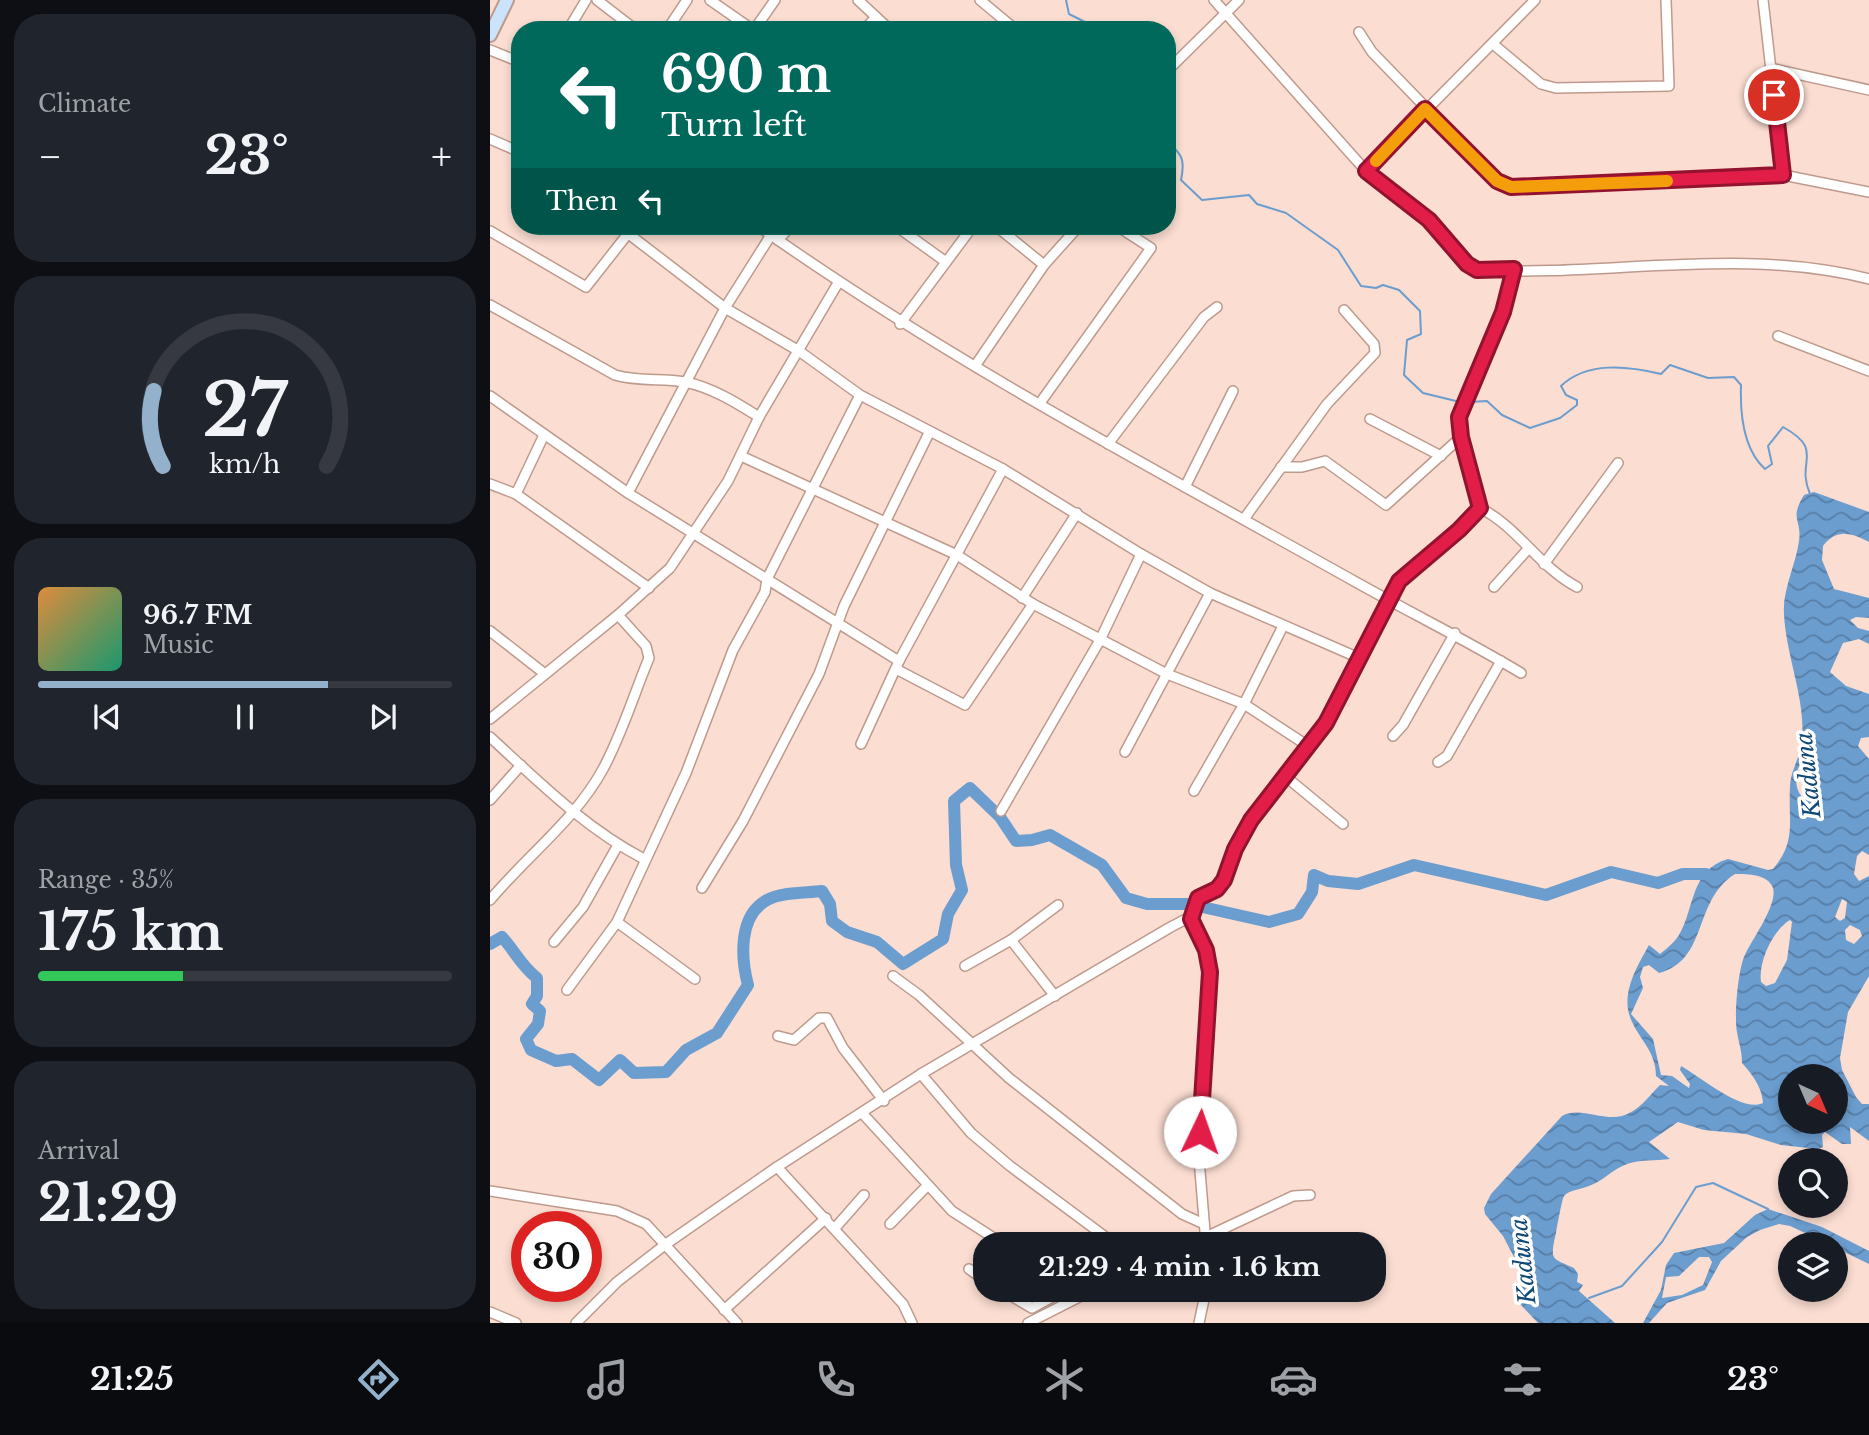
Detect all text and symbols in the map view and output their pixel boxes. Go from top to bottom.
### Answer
text: 690 m [661,44,831,105]
icon: left [546,49,637,140]
pin [1744,65,1804,125]
icon: arrive [1755,76,1793,114]
text: Climate [38,90,131,118]
text: Turn left [661,105,807,145]
text: 23° [204,124,289,188]
text: − [38,133,62,180]
text: + [431,133,452,180]
icon: left [632,182,670,220]
text: Then [546,185,618,217]
text: 27 [203,365,289,456]
text: km/h [210,448,280,479]
text: 96.7 FM [143,599,253,631]
text: Music [143,631,214,659]
icon: previous [88,698,126,736]
icon: pause [226,698,264,736]
icon: next [364,698,402,736]
water label: Kaduna [1790,730,1827,821]
text: Range · 35% [38,866,174,894]
text: 175 km [38,900,224,964]
north arrow [1778,1064,1848,1134]
map controls [1778,1064,1848,1302]
position arrow [1163,1095,1237,1169]
text: Arrival [38,1137,119,1165]
button: search [1778,1148,1848,1218]
text: 21:29 [38,1171,178,1235]
speed limit sign: 30 [511,1211,602,1302]
water label: Kaduna [1505,1216,1542,1307]
button: layers [1778,1232,1848,1302]
text: 21:29 · 4 min · 1.6 km [1039,1251,1320,1283]
icon: directions [354,1355,403,1404]
icon: music [583,1355,632,1404]
icon: phone [811,1355,860,1404]
icon: climate [1040,1355,1089,1404]
icon: car [1269,1355,1318,1404]
icon: filters [1498,1355,1547,1404]
text: 21:25 [90,1359,174,1399]
text: 23° [1727,1359,1779,1399]

